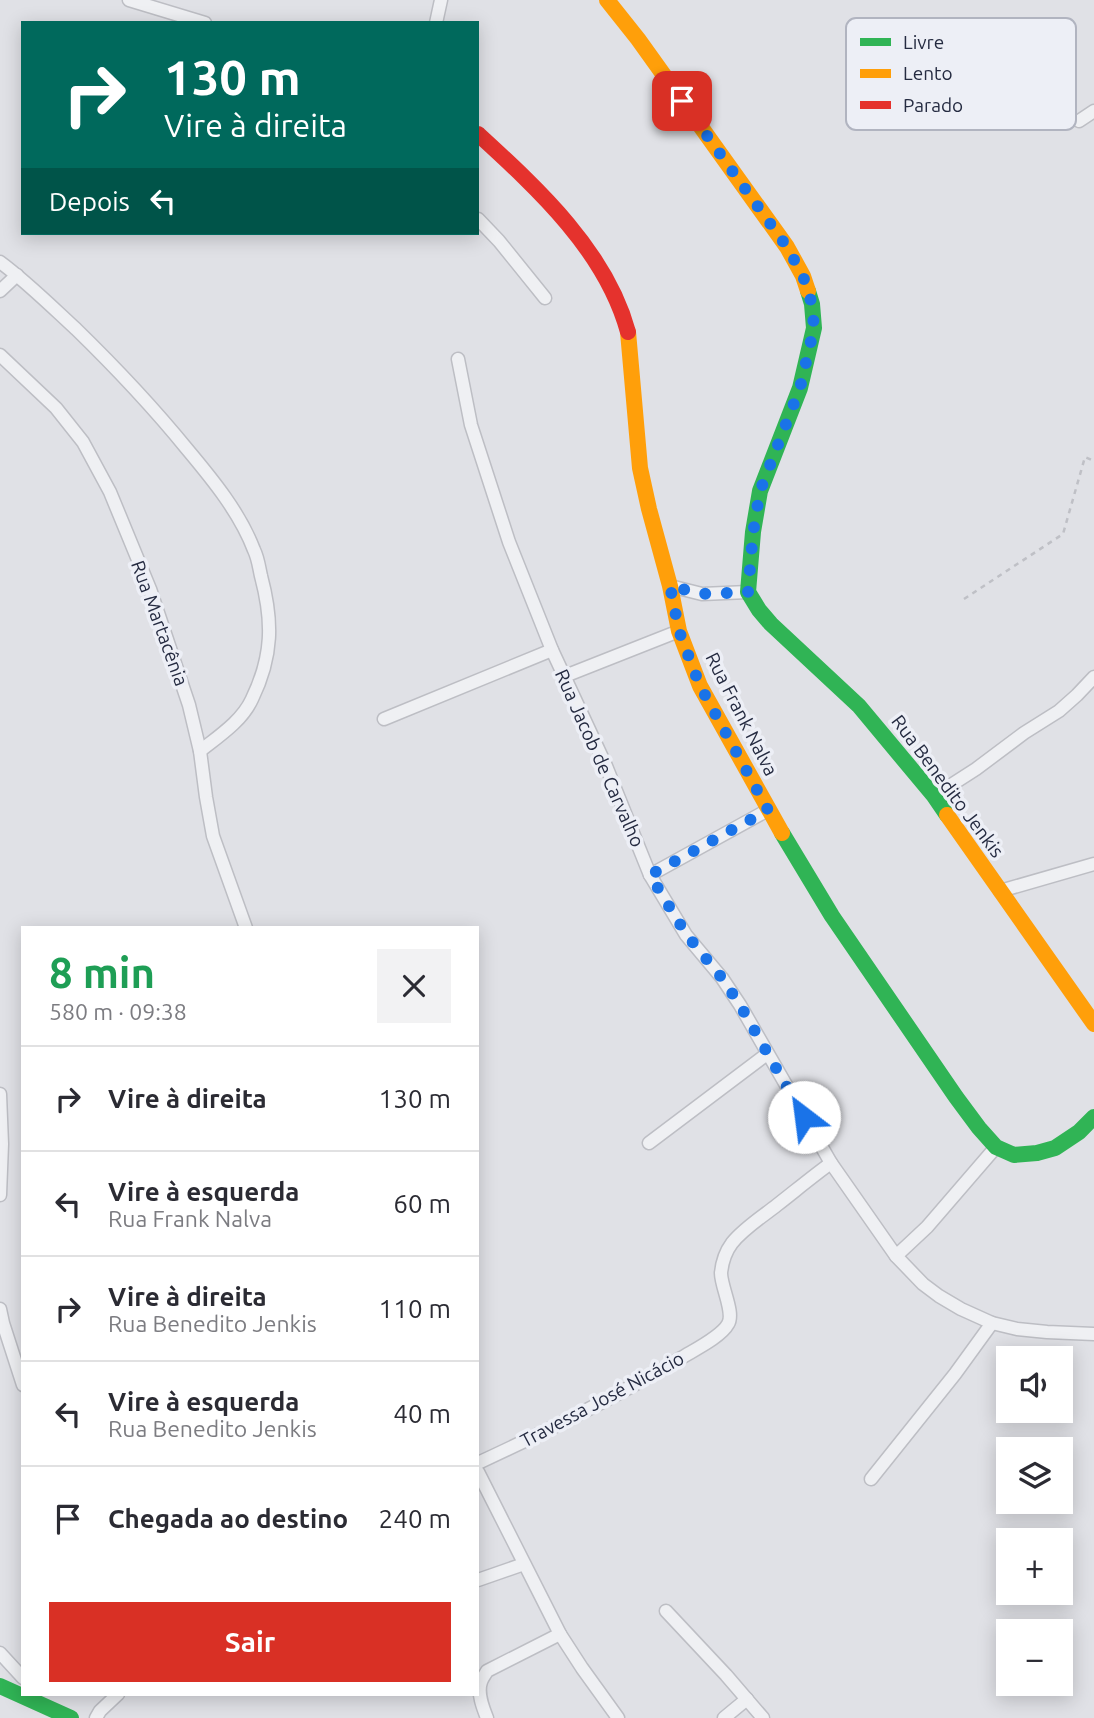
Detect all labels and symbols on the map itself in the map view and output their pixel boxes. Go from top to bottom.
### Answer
legend [846,18,1076,130]
text: Livre [903,31,944,53]
text: Lento [903,62,953,84]
pin [652,71,712,131]
text: Parado [903,94,963,116]
street label: Rua Martacênia [127,557,193,689]
street label: Rua Frank Nalva [701,649,783,779]
street label: Rua Jacob de Carvalho [551,666,649,850]
street label: Rua Benedito Jenkis [887,711,1009,861]
position arrow [767,1080,841,1154]
street label: Travessa José Nicácio [516,1347,688,1451]

